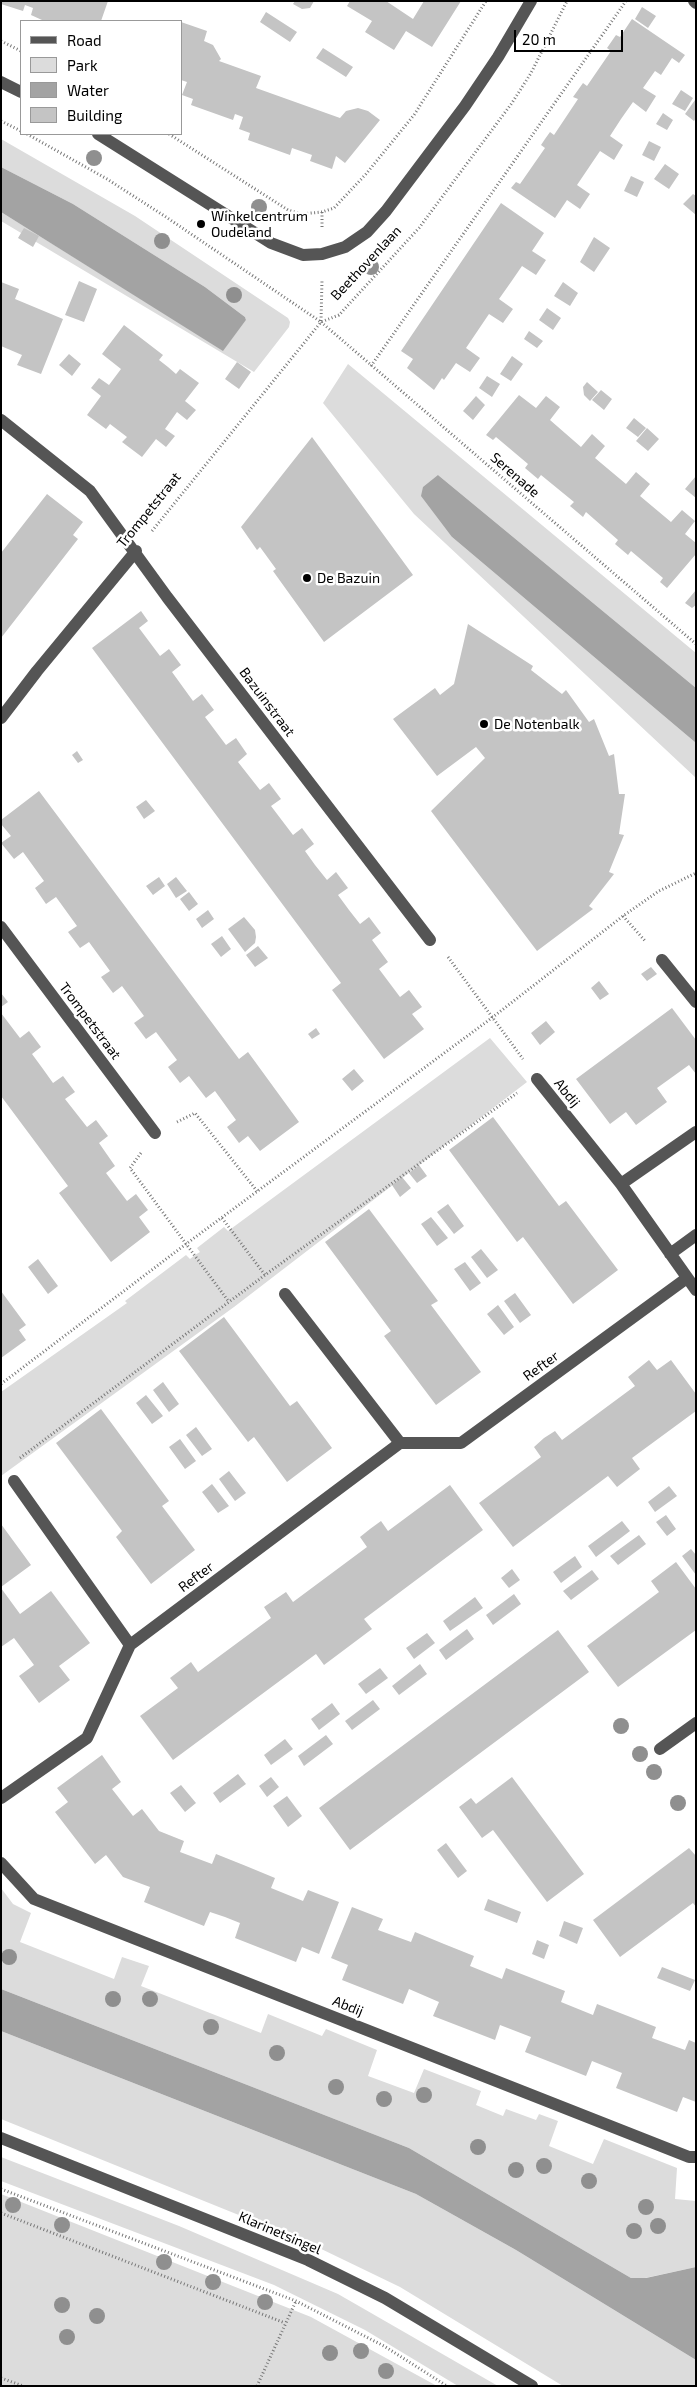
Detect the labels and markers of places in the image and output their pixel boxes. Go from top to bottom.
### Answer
place label: Winkelcentrum Oudeland [211,208,308,240]
marker: Winkelcentrum Oudeland [195,218,207,230]
place label: De Bazuin [317,570,380,586]
marker: De Bazuin [301,572,313,584]
place label: De Notenbalk [494,716,580,732]
marker: De Notenbalk [478,718,490,730]

